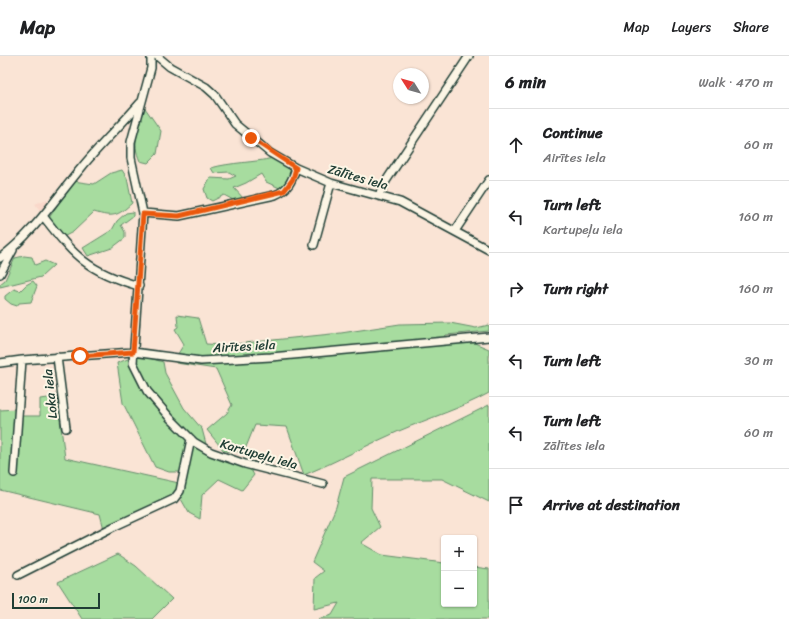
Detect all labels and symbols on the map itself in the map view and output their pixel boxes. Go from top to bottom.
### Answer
north arrow [393,68,429,104]
route end [242,129,260,147]
street label: Zālītes iela [325,157,391,197]
street label: Airītes iela [211,333,276,359]
route start [71,347,89,365]
street label: Loka iela [36,368,64,420]
street label: Kartupeļu iela [218,432,301,476]
scale bar [12,591,100,610]

